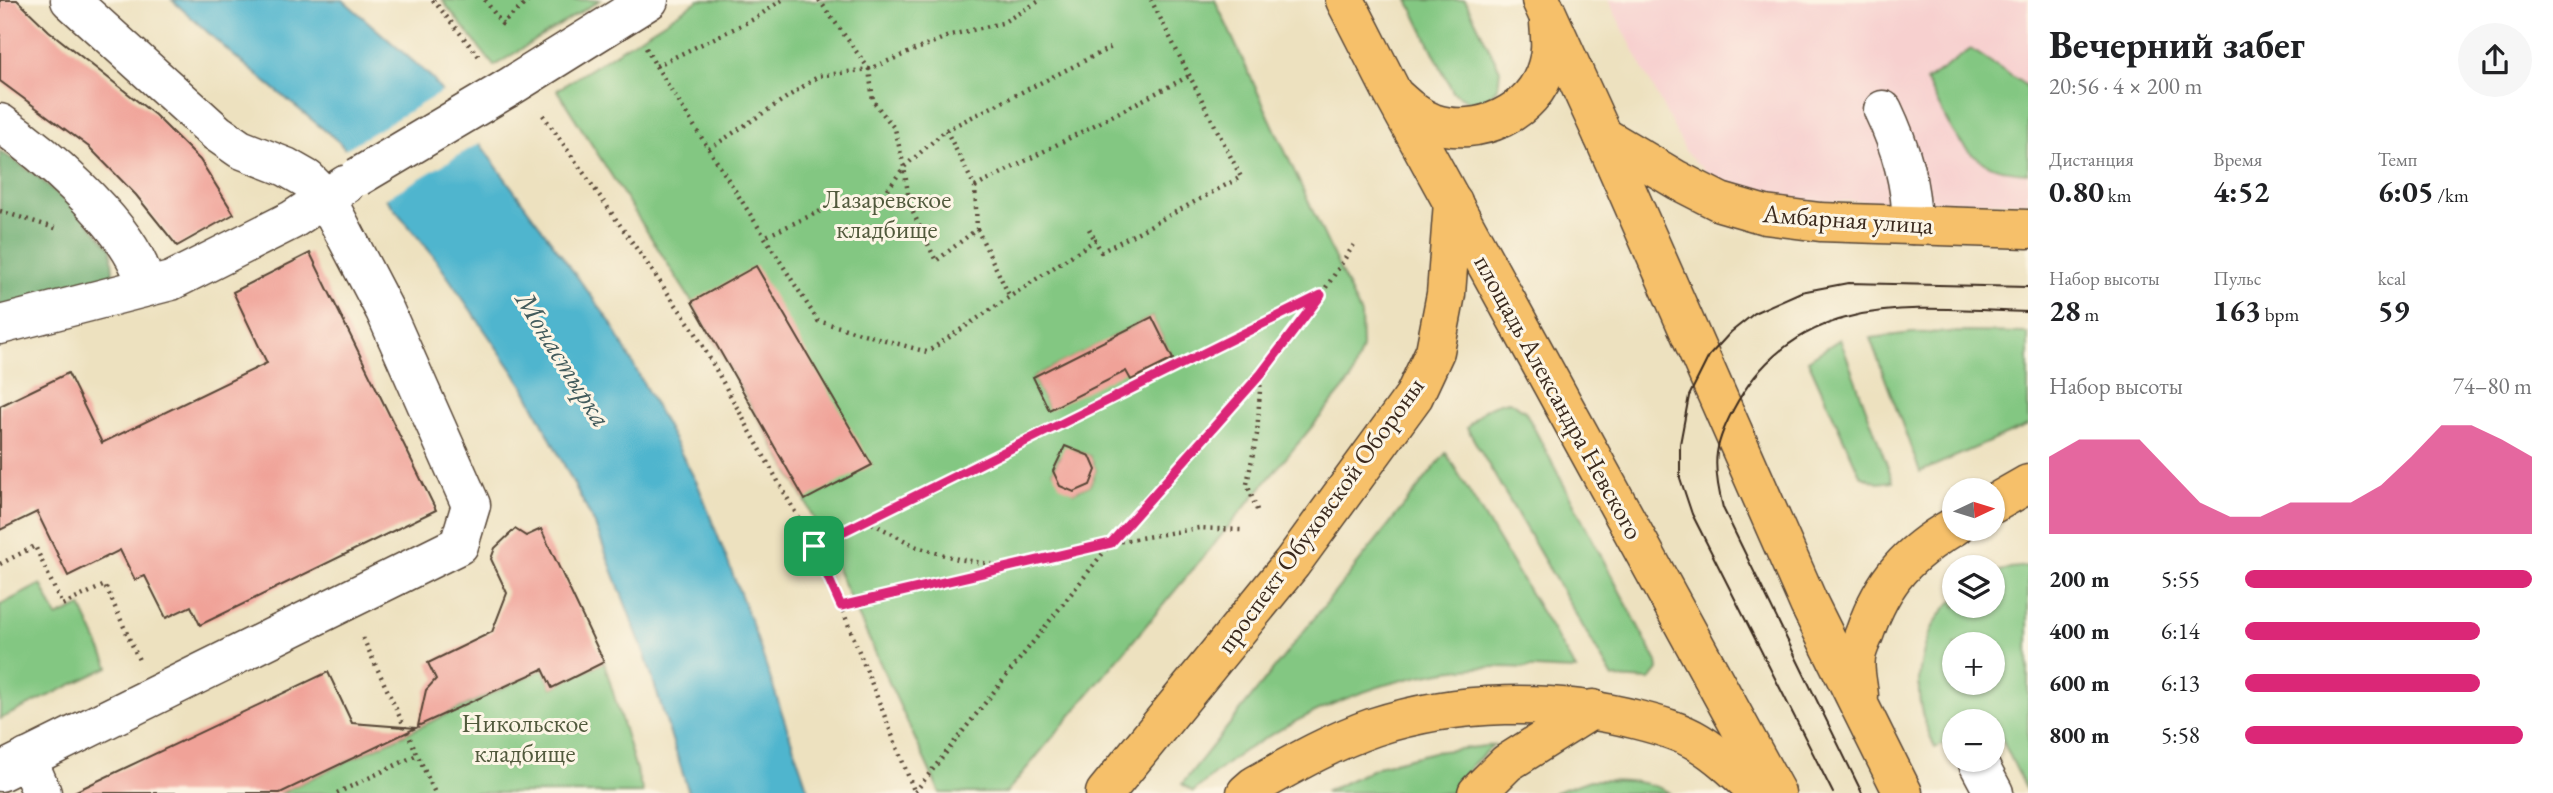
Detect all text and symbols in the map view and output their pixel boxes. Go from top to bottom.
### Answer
text: Вечерний забег [2049,20,2305,69]
button: share [2458,23,2532,97]
text: 20:56 · 4 × 200 m [2049,71,2202,101]
text: Дистанция [2049,147,2134,172]
text: Время [2213,147,2262,172]
text: Темп [2378,147,2417,172]
text: 0.80 [2049,172,2104,211]
text: 4:52 [2213,172,2269,211]
text: 6:05 [2378,172,2434,211]
park label: Лазаревское кладбище [823,182,951,246]
text: km [2104,183,2132,208]
text: /km [2434,183,2469,208]
street label: Амбарная улица [1760,196,1935,242]
street label: площадь Александра Невского [1466,249,1652,545]
text: Набор высоты [2049,266,2160,291]
text: Пульс [2213,266,2261,291]
text: kcal [2378,266,2406,291]
water label: Монастырка [507,283,620,434]
text: 28 [2049,291,2081,330]
text: 163 [2213,291,2261,330]
text: 59 [2378,291,2409,330]
text: m [2081,302,2099,327]
text: bpm [2261,302,2299,327]
street label: проспект Обуховской Обороны [1208,370,1432,660]
text: Набор высоты [2049,371,2183,401]
text: 74–80 m [2453,371,2532,401]
north arrow [1942,478,2006,541]
map controls [1942,478,2005,772]
pin [784,516,844,576]
icon: arrive [795,527,833,565]
button: layers [1942,555,2005,618]
text: 200 m [2049,564,2110,594]
text: 5:55 [2161,564,2200,594]
text: 400 m [2049,616,2110,646]
text: 6:14 [2161,616,2200,646]
button: + [1942,632,2005,695]
text: 600 m [2049,668,2110,698]
text: 6:13 [2161,668,2200,698]
park label: Никольское кладбище [461,706,589,770]
button: − [1942,709,2005,772]
text: 800 m [2049,720,2110,750]
text: 5:58 [2161,720,2200,750]

